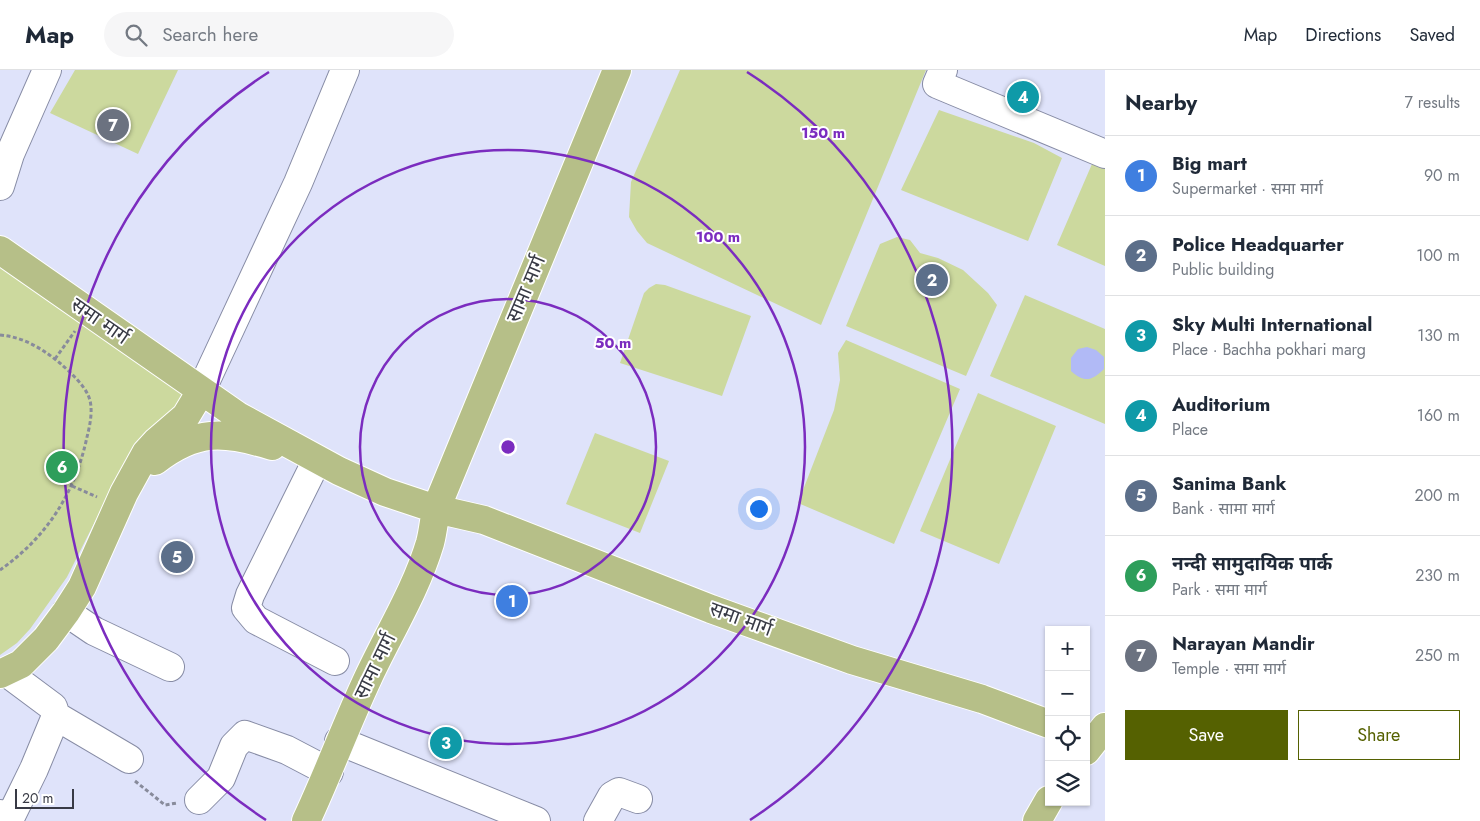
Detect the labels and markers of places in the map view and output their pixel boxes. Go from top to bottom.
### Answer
pin: 4 [1007,78,1039,116]
pin: 7 [97,106,129,144]
pin: 2 [916,261,948,299]
centre of rings [499,438,517,456]
pin: 6 [46,448,78,486]
pin: 5 [161,538,193,576]
pin: 1 [496,582,528,620]
pin: 3 [430,724,462,762]

